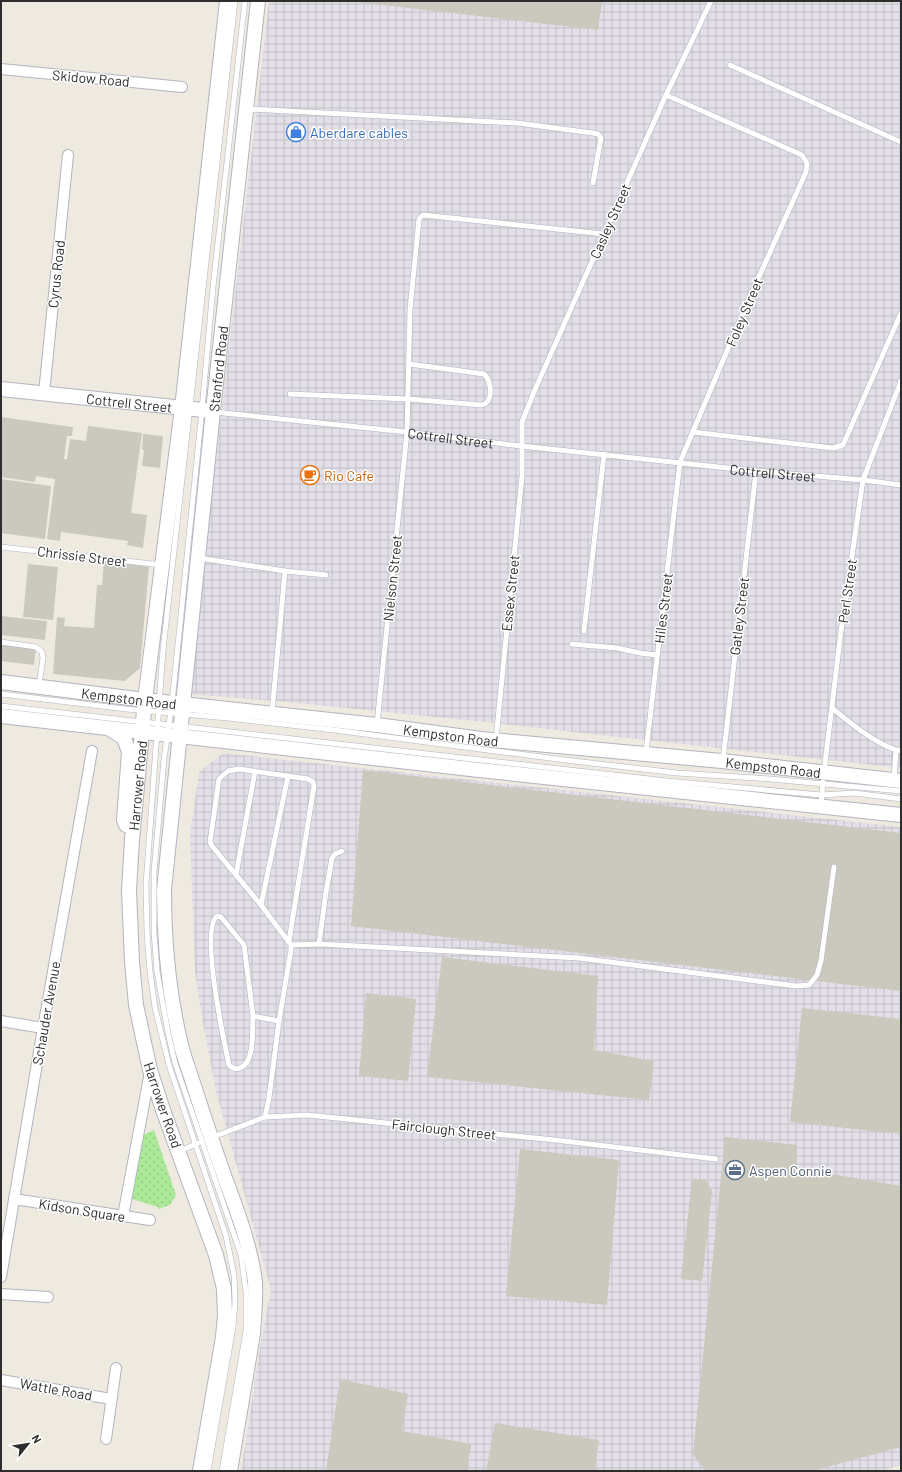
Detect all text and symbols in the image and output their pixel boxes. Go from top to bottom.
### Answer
street label: Skidow Road [52,66,130,90]
shop icon: Aberdare cables [285,121,307,143]
place label: Aberdare cables [310,124,408,141]
street label: Casley Street [586,181,634,261]
street label: Cyrus Road [44,239,68,309]
street label: Foley Street [722,275,766,349]
street label: Stanford Road [204,325,231,413]
street label: Cottrell Street [86,389,173,415]
street label: Cottrell Street [407,424,495,451]
street label: Cottrell Street [729,460,816,484]
cafe icon: Rio Cafe [299,464,321,486]
place label: Rio Cafe [324,467,374,484]
street label: Nielson Street [379,534,405,622]
street label: Chrissie Street [36,542,128,570]
street label: Essex Street [498,554,522,632]
street label: Perl Street [834,558,860,624]
street label: Hiles Street [650,572,676,644]
street label: Gatley Street [726,576,752,656]
street label: Kempston Road [80,684,177,712]
street label: Kempston Road [402,720,499,749]
street label: Harrower Road [124,740,150,831]
street label: Kempston Road [725,753,822,780]
street label: Schauder Avenue [28,960,64,1066]
street label: Harrower Road [140,1060,186,1150]
street label: Fairclough Street [391,1115,497,1143]
office icon: Aspen Connie [724,1159,746,1181]
place label: Aspen Connie [749,1162,832,1179]
street label: Kidson Square [37,1195,127,1225]
street label: Wattle Road [18,1374,94,1404]
north arrow [8,1424,48,1464]
text: N [30,1432,45,1445]

